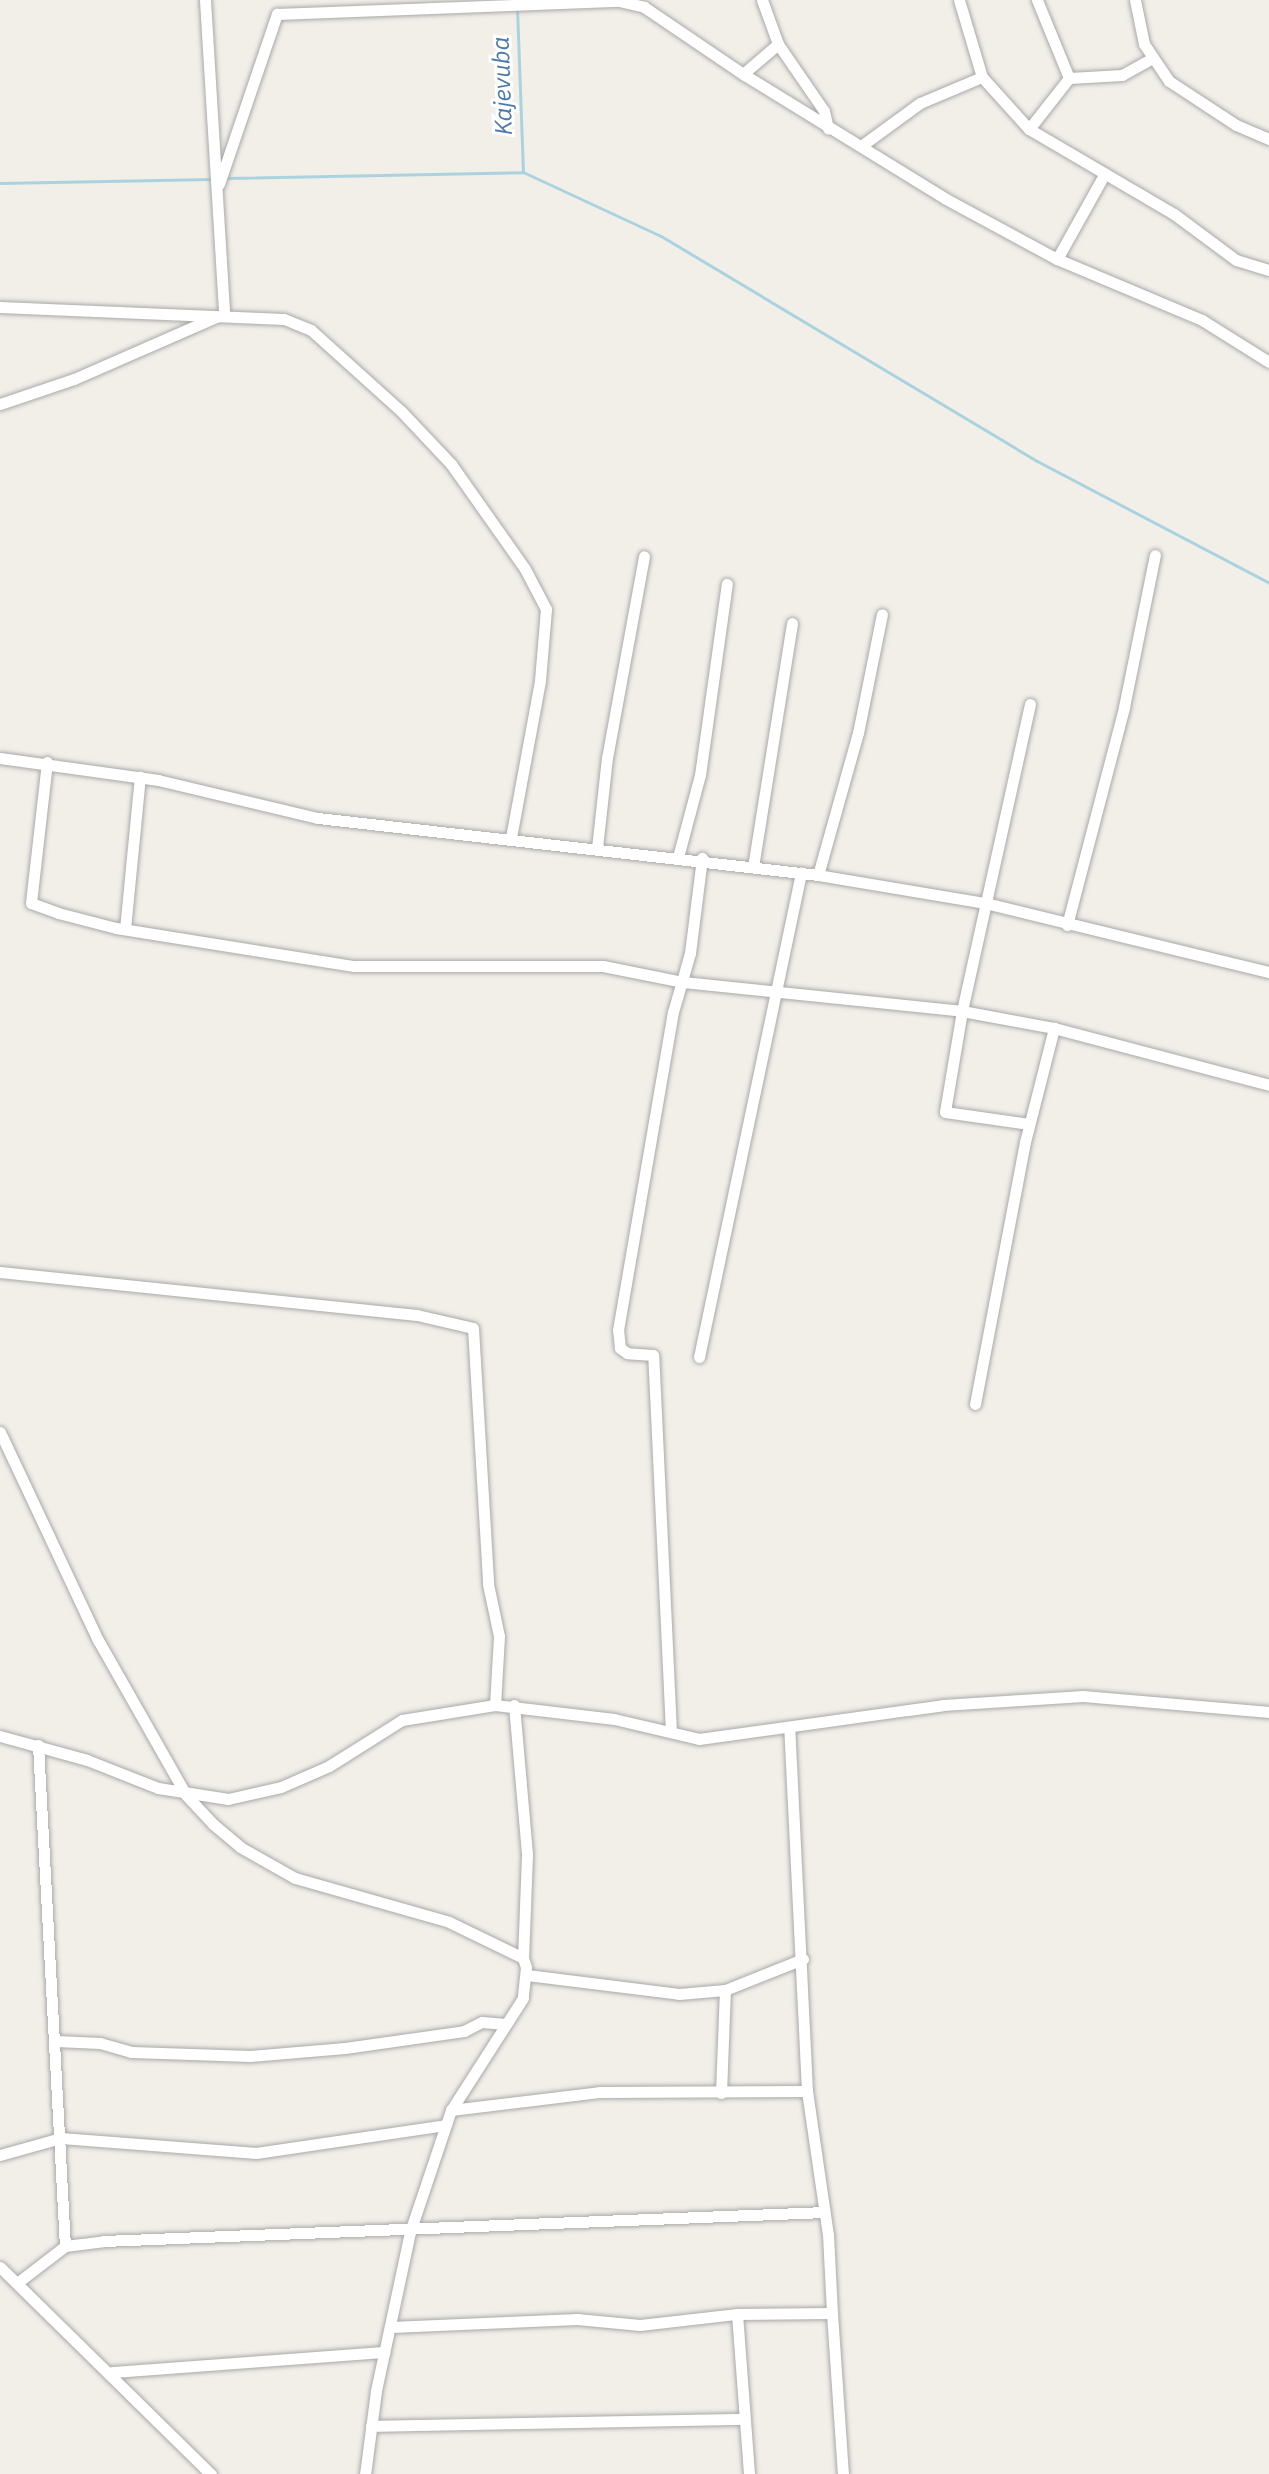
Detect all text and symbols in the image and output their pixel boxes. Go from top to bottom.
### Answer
water label: Kajevuba [486,36,518,136]

